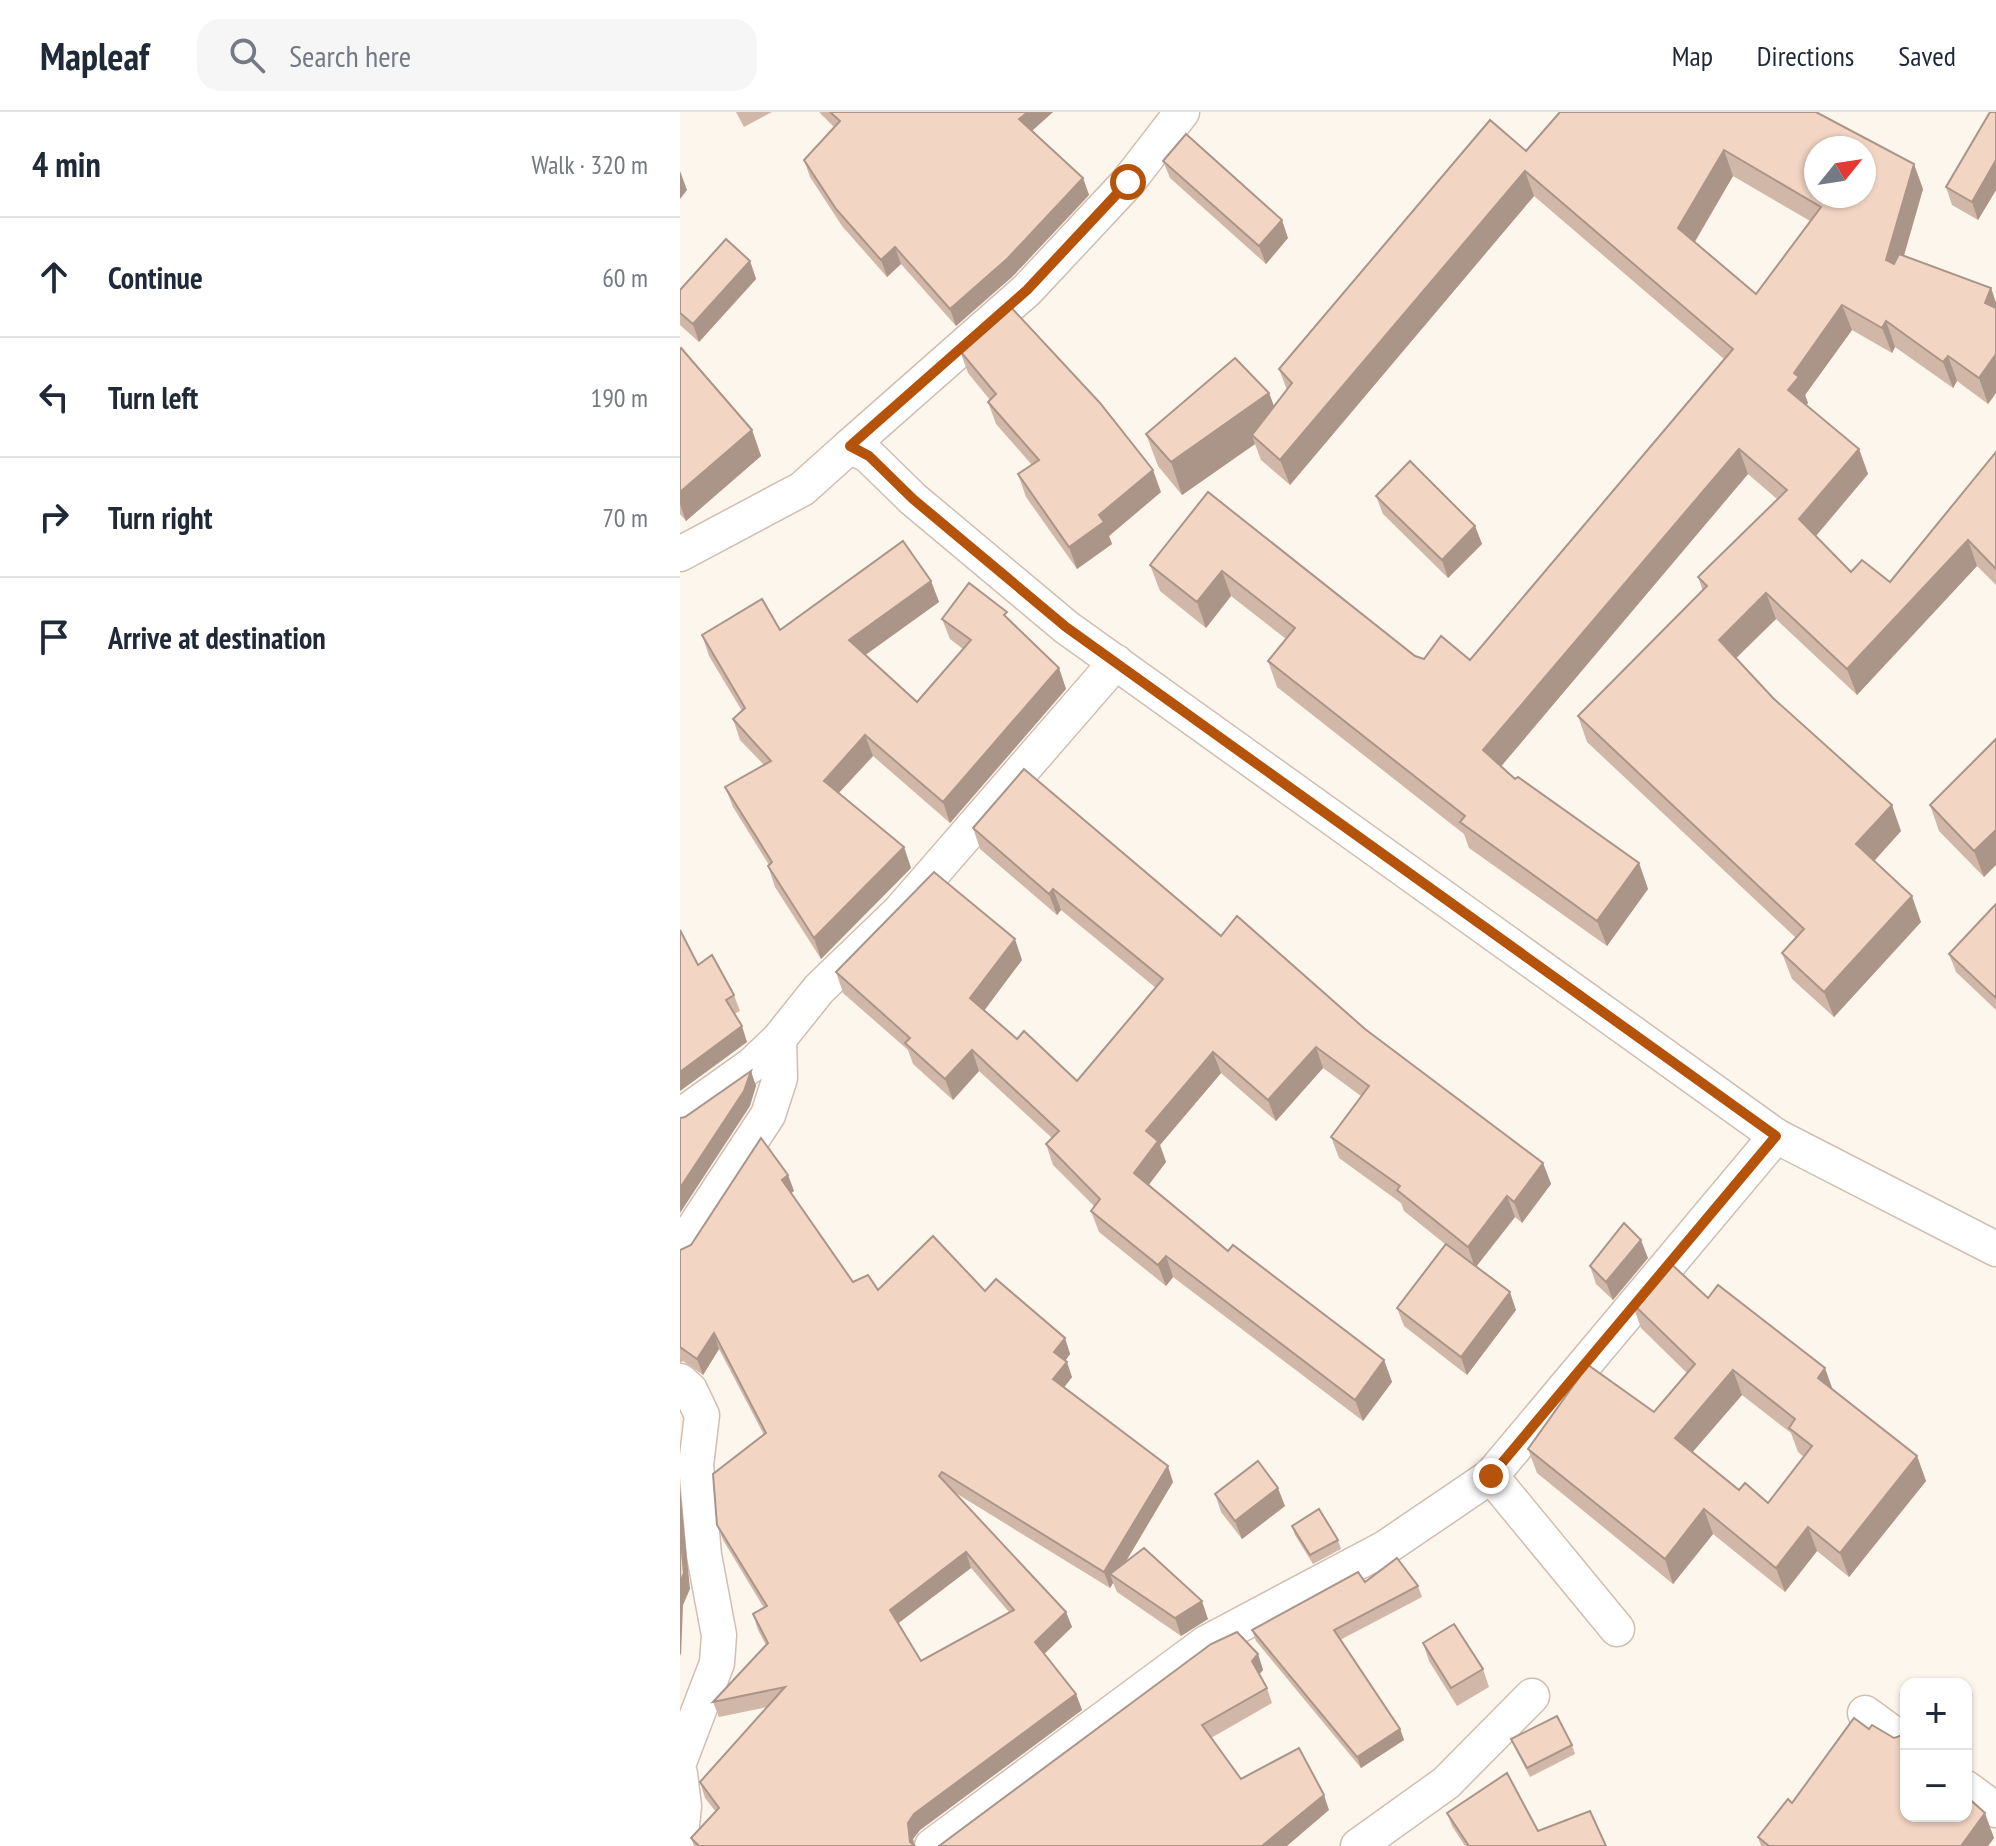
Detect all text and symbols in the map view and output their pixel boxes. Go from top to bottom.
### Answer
search box [197,19,757,91]
text: Mapleaf [40,31,149,80]
icon: search [225,33,269,77]
text: Search here [289,36,411,75]
text: Map [1672,37,1713,74]
text: Directions [1757,37,1854,74]
text: Saved [1898,37,1956,74]
north arrow [1804,136,1876,208]
text: 4 min [32,142,101,186]
text: Walk · 320 m [531,148,648,181]
route start [1110,164,1146,200]
icon: ahead [32,255,76,299]
text: Continue [108,258,203,297]
text: 60 m [602,261,648,294]
icon: left [32,375,76,419]
text: Turn left [108,378,198,417]
text: 190 m [590,381,648,414]
icon: right [32,495,76,539]
text: Turn right [108,498,212,537]
text: 70 m [602,501,648,534]
icon: arrive [32,615,76,659]
text: Arrive at destination [108,618,326,657]
route end [1473,1458,1509,1494]
map controls [1900,1678,1972,1822]
button: + [1900,1678,1972,1750]
button: − [1900,1750,1972,1822]

